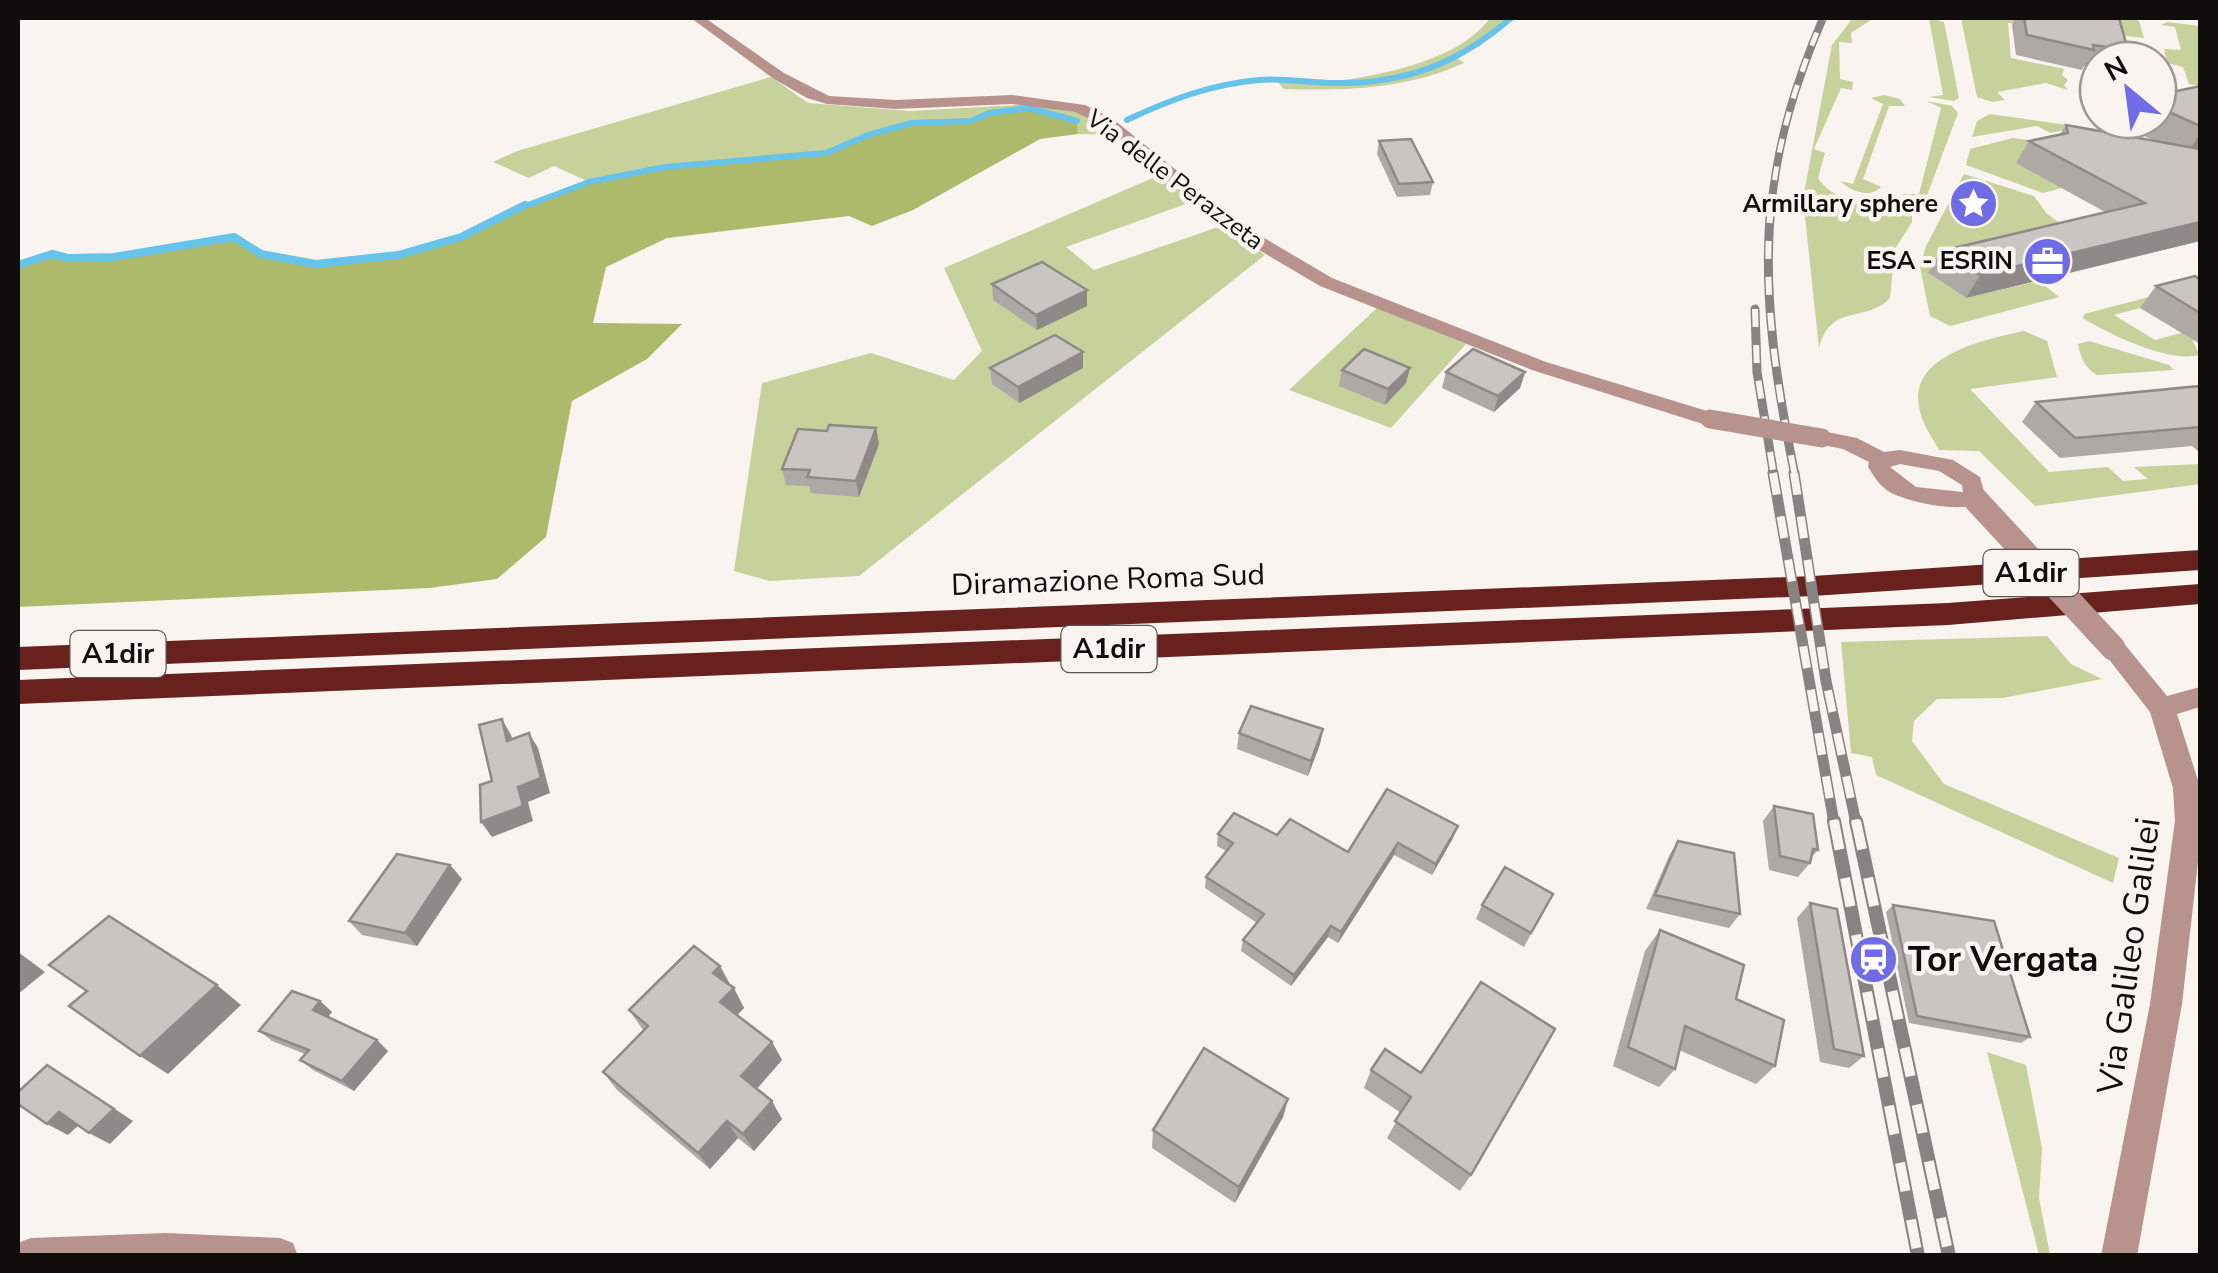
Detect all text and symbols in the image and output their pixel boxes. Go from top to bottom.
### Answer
north arrow [2078,40,2178,140]
text: N [2098,47,2135,91]
street label: Via delle Perazzeta [1079,101,1271,258]
place icon: Armillary sphere [1947,178,1999,230]
place label: Armillary sphere [1743,187,1938,221]
office icon: ESA - ESRIN [2022,235,2074,287]
place label: ESA - ESRIN [1866,244,2013,278]
road number: A1dir [1984,550,2078,596]
street label: Diramazione Roma Sud [950,554,1266,606]
road number: A1dir [1062,626,1156,672]
road number: A1dir [70,631,166,677]
street label: Via Galileo Galilei [2086,815,2172,1098]
station icon: Tor Vergata [1847,933,1899,985]
place label: Tor Vergata [1908,936,2098,983]

